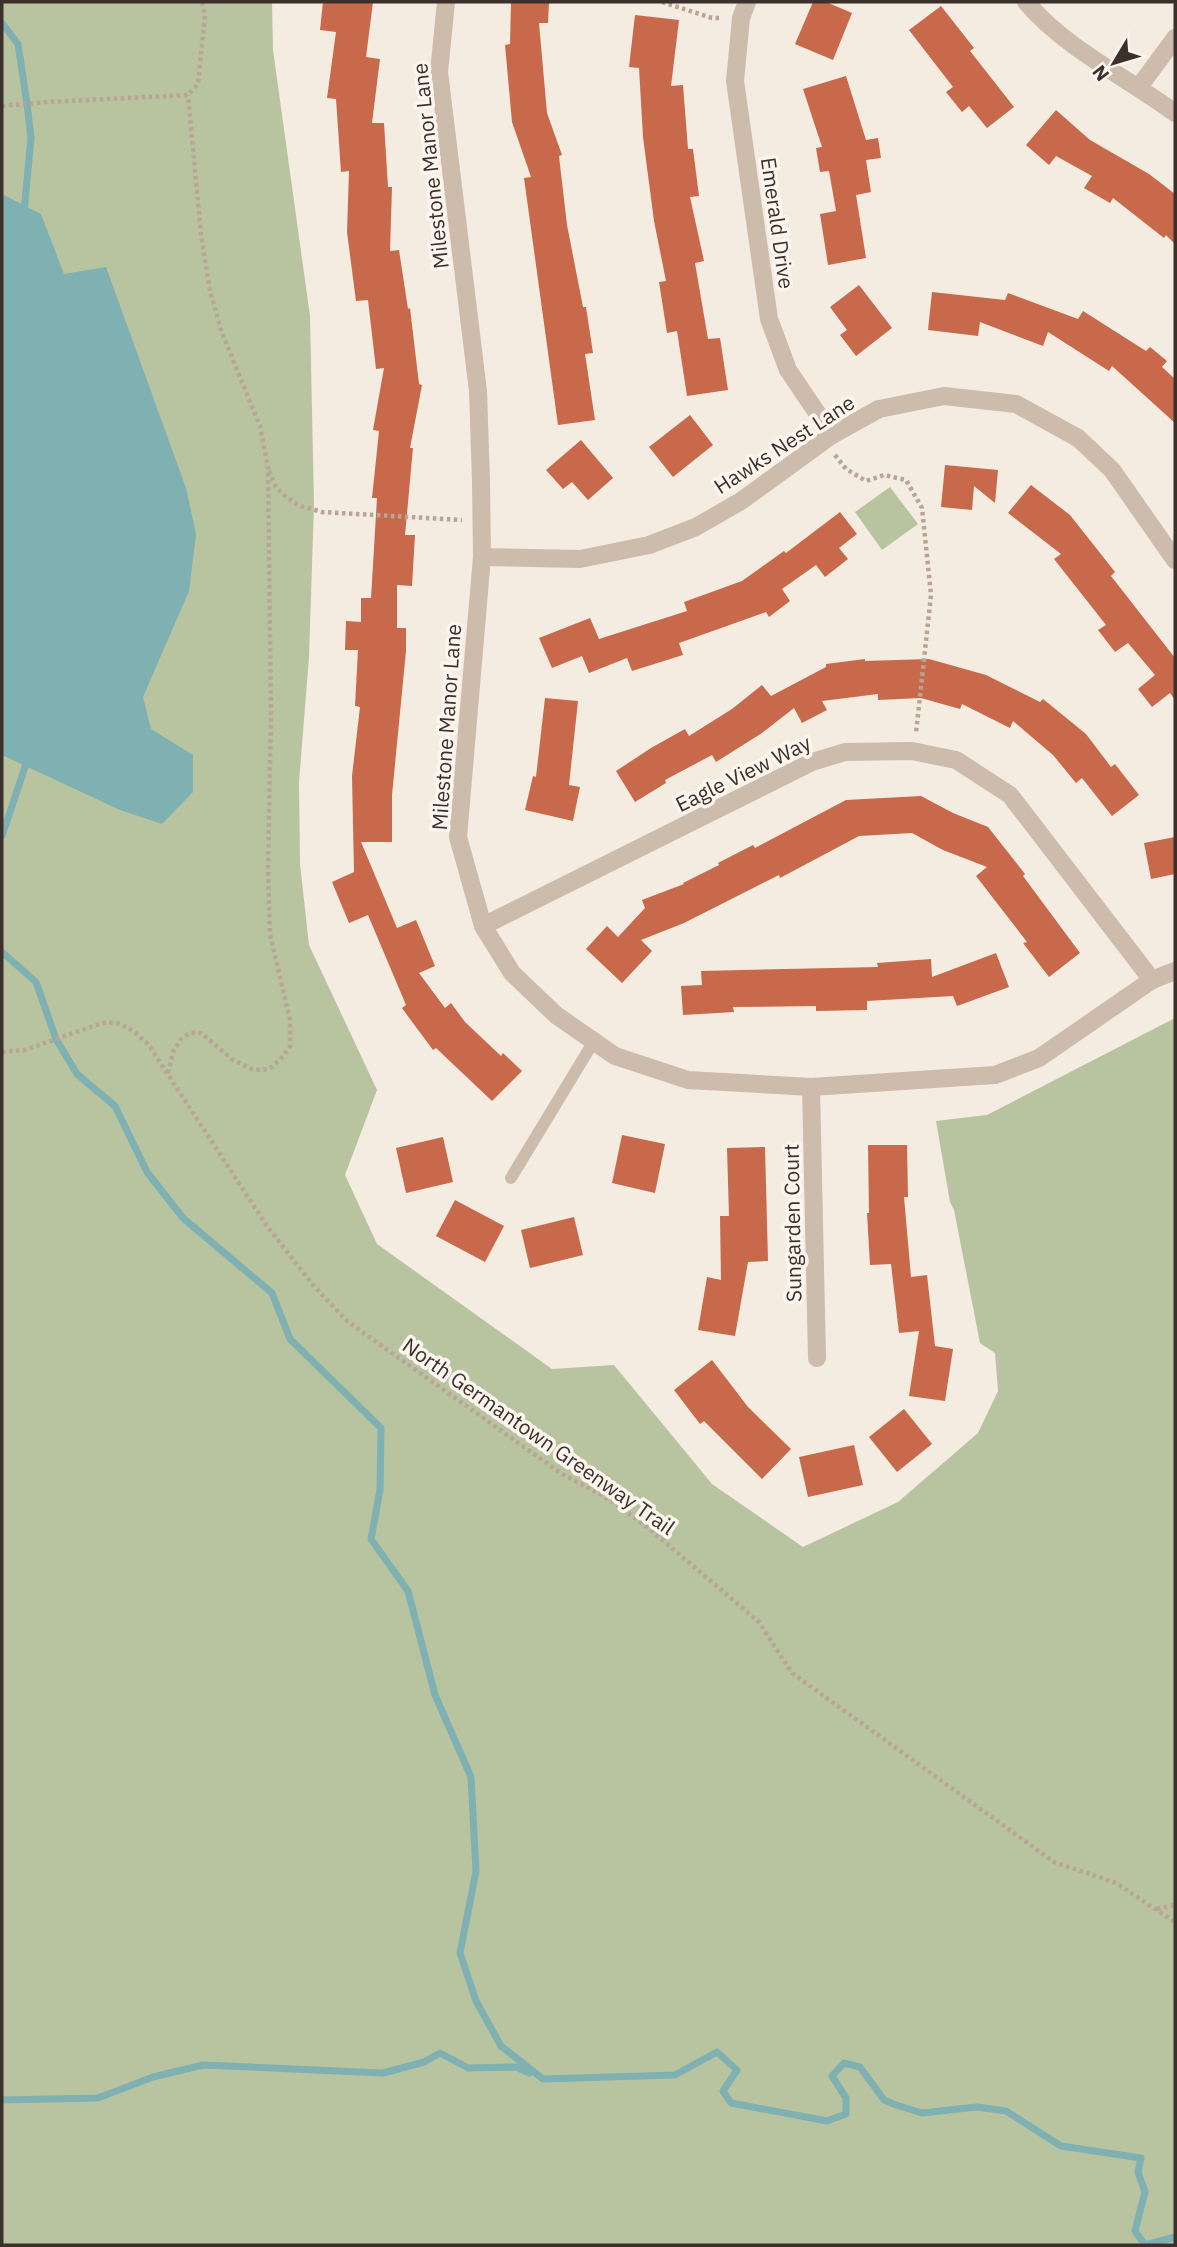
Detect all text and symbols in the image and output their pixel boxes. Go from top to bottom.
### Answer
north arrow [1079,28,1149,98]
text: N [1087,61,1114,86]
street label: Milestone Manor Lane [405,62,455,270]
street label: Emerald Drive [755,155,801,291]
street label: Hawks Nest Lane [708,388,860,500]
street label: Milestone Manor Lane [425,623,467,831]
street label: Eagle View Way [671,728,816,818]
street label: Sungarden Court [777,1144,807,1302]
street label: North Germantown Greenway Trail [397,1331,681,1541]

